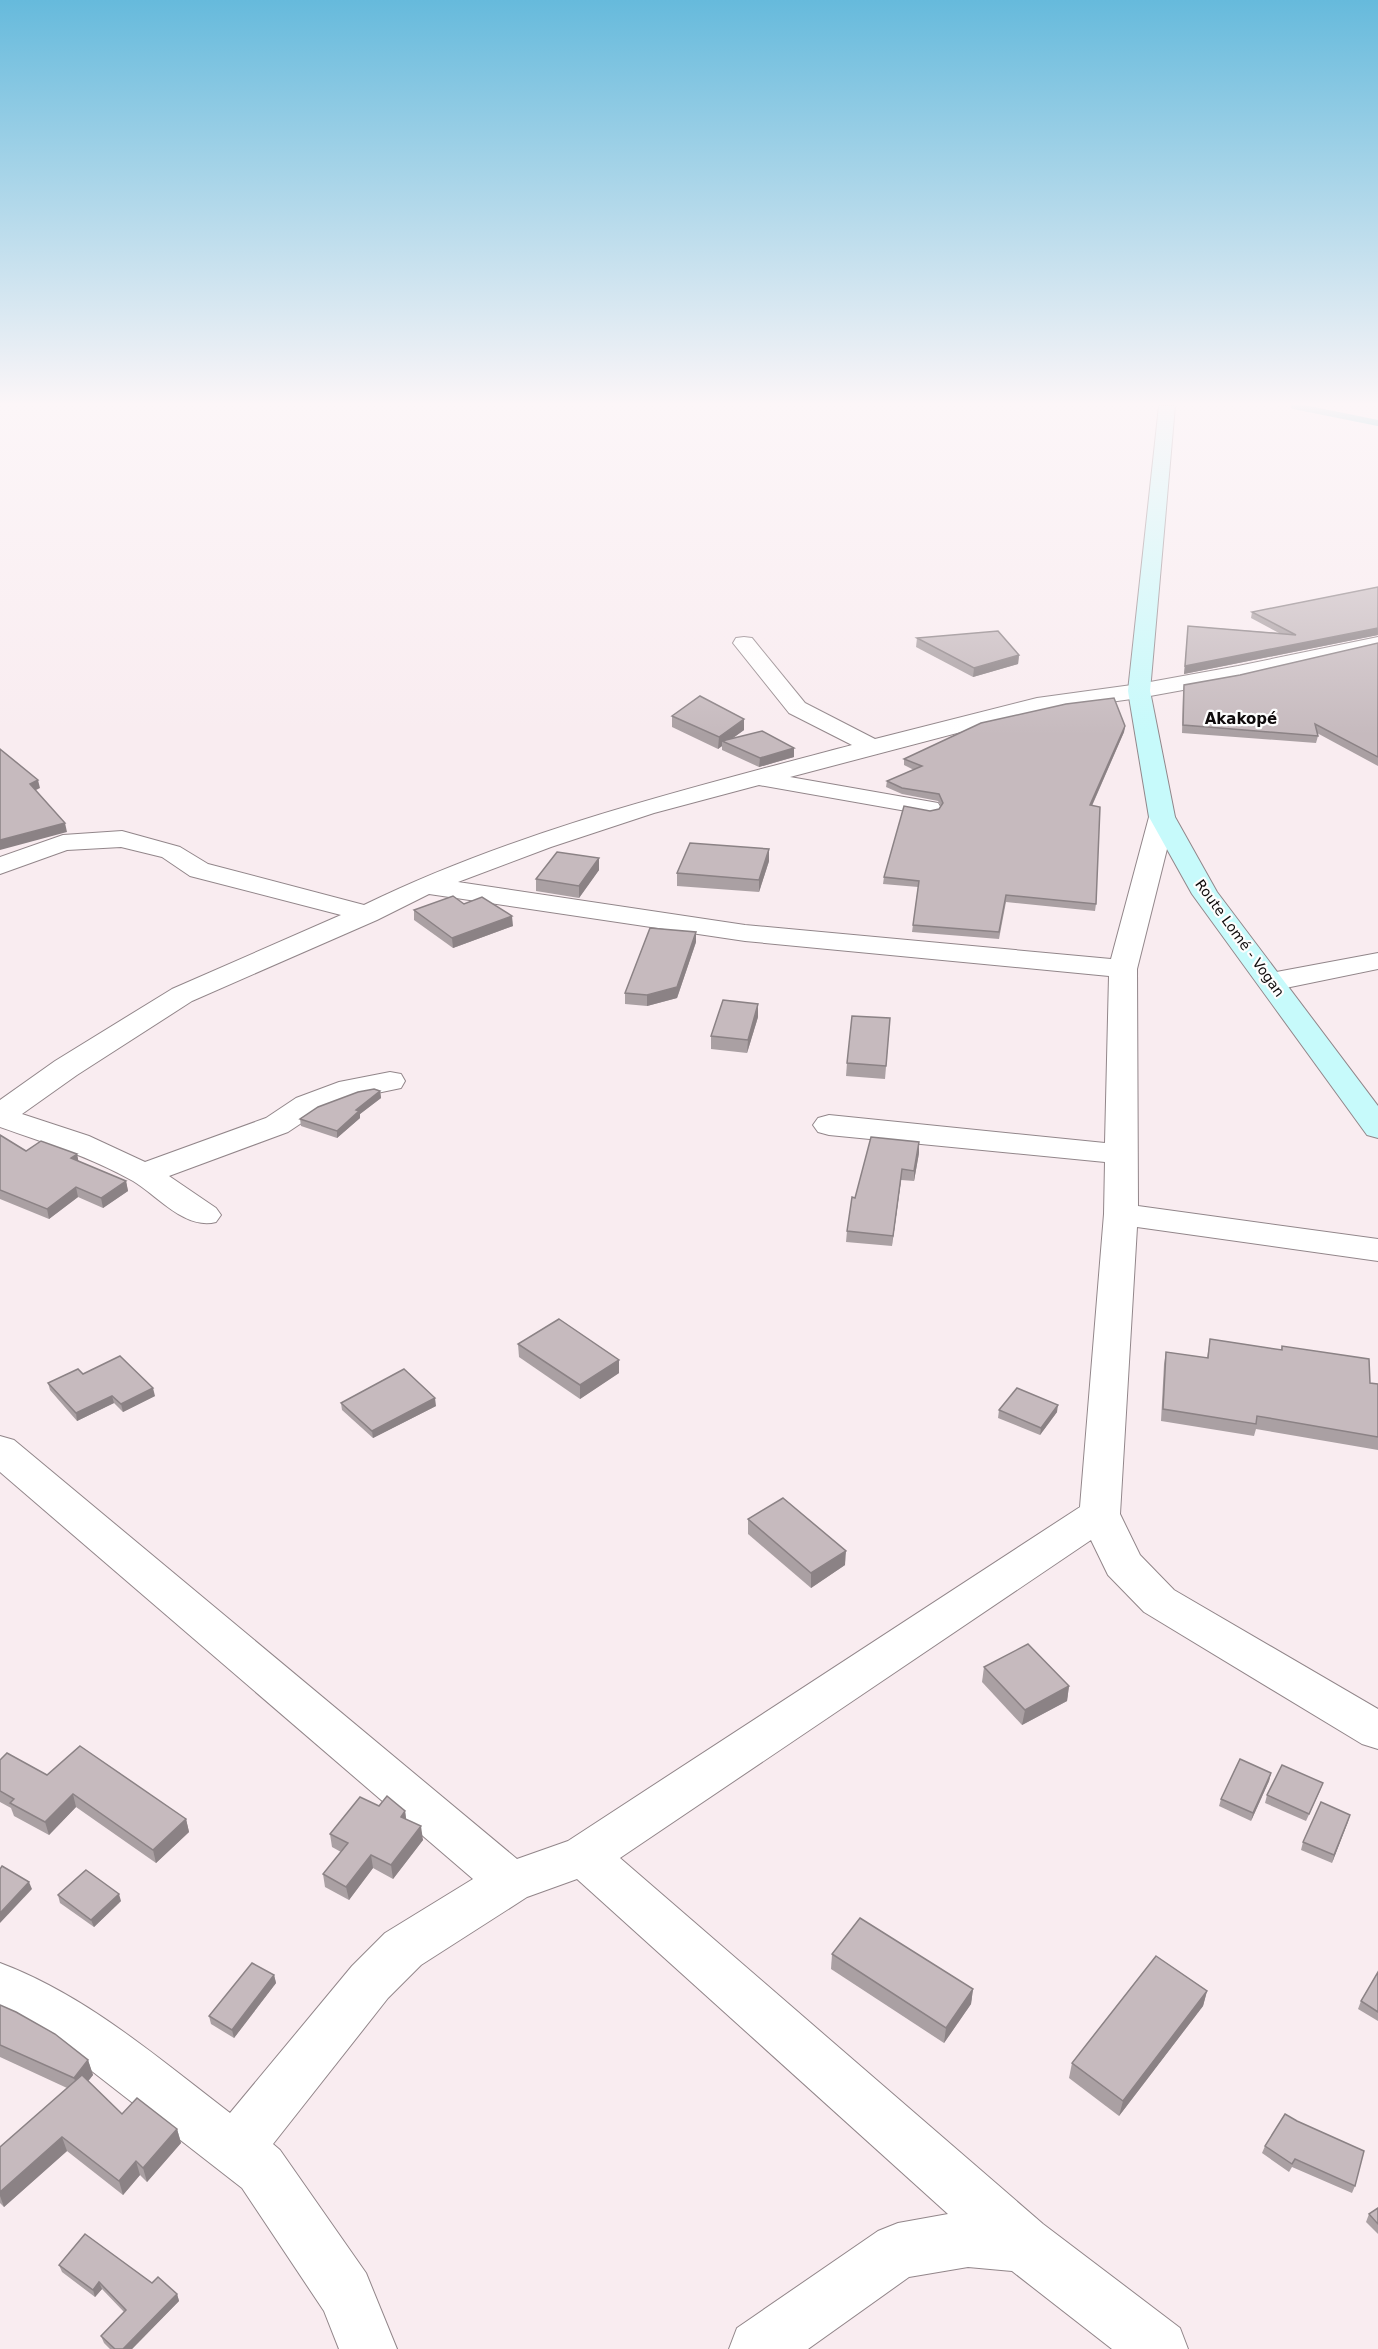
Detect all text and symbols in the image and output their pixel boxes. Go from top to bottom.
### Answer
district label: Akakopé [1205,710,1277,728]
street label: Route Lomé - Vogan [1192,876,1288,1000]

